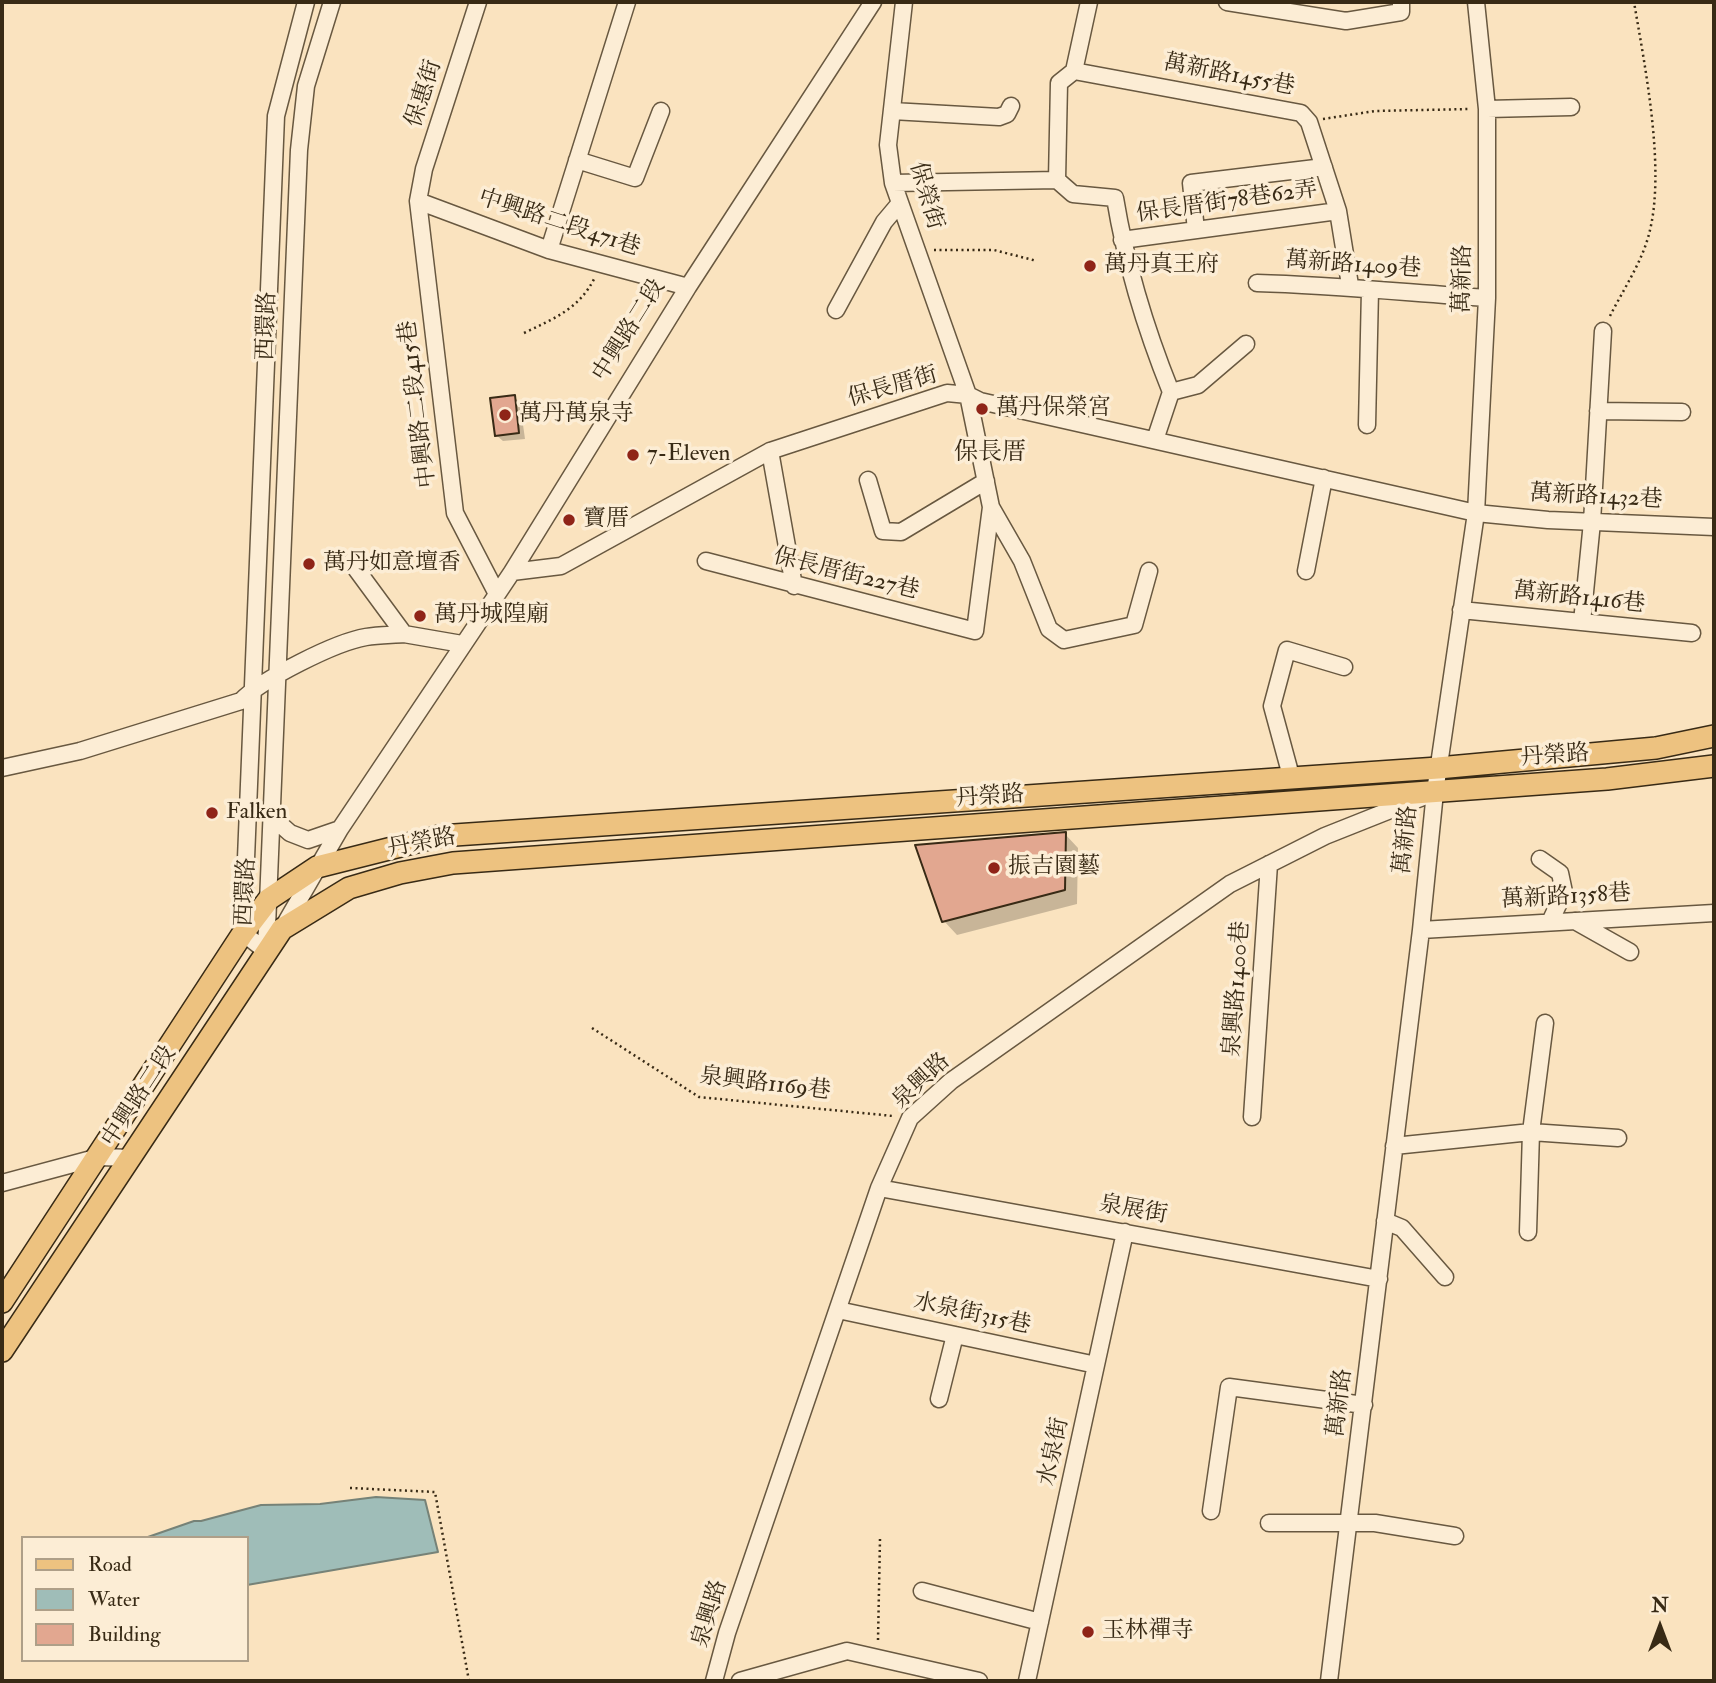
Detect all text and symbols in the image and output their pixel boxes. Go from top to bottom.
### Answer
street label: 萬新路1455巷 [1161,50,1297,102]
street label: 保惠街 [401,57,449,131]
street label: 保榮街 [902,159,948,233]
street label: 保長厝街78巷62弄 [1135,177,1319,229]
street label: 中興路二段471巷 [475,185,643,263]
street label: 萬新路 [1450,244,1478,314]
street label: 萬新路1409巷 [1284,247,1422,285]
place label: 萬丹真王府 [1104,252,1219,280]
marker: 萬丹真王府 [1082,258,1098,274]
street label: 中興路二段 [588,275,672,387]
street label: 西環路 [253,291,283,361]
street label: 中興路二段415巷 [395,319,443,489]
street label: 保長厝街 [845,362,941,414]
place label: 萬丹保榮宮 [996,395,1111,423]
place label: 萬丹萬泉寺 [519,401,634,429]
marker: 萬丹保榮宮 [974,401,990,417]
marker: 萬丹萬泉寺 [497,407,513,423]
district label: 保長厝 [954,440,1026,468]
place label: 7-Eleven [647,441,730,469]
marker: 7-Eleven [625,447,641,463]
street label: 萬新路1432巷 [1529,481,1663,515]
place label: 寶厝 [583,506,629,534]
marker: 寶厝 [561,512,577,528]
street label: 保長厝街227巷 [770,544,922,606]
place label: 萬丹如意壇香 [323,550,461,578]
marker: 萬丹如意壇香 [301,556,317,572]
street label: 萬新路1416巷 [1512,578,1646,620]
place label: 萬丹城隍廟 [434,602,549,630]
marker: 萬丹城隍廟 [412,608,428,624]
street label: 丹榮路 [1520,741,1590,773]
street label: 丹榮路 [955,782,1025,814]
place label: Falken [226,799,287,827]
street label: 萬新路 [1390,804,1424,876]
marker: Falken [204,805,220,821]
street label: 丹榮路 [386,824,458,864]
place label: 振吉園藝 [1008,854,1100,882]
street label: 西環路 [231,857,263,927]
marker: 振吉園藝 [986,860,1002,876]
street label: 萬新路1358巷 [1500,881,1632,915]
street label: 泉興路1400巷 [1219,920,1257,1058]
street label: 中興路二段 [97,1041,183,1153]
street label: 泉興路 [887,1048,957,1116]
street label: 泉興路1169巷 [698,1063,832,1107]
street label: 泉展街 [1097,1191,1169,1231]
street label: 水泉街315巷 [911,1289,1033,1341]
street label: 萬新路 [1323,1367,1359,1439]
street label: 水泉街 [1034,1415,1076,1489]
legend [21,1536,248,1662]
text: Road [88,1551,132,1578]
street label: 泉興路 [688,1577,734,1651]
text: Water [88,1586,140,1613]
north arrow [1625,1592,1695,1662]
text: N [1651,1594,1669,1618]
place label: 玉林禪寺 [1102,1618,1194,1646]
text: Building [88,1621,161,1648]
marker: 玉林禪寺 [1080,1624,1096,1640]

